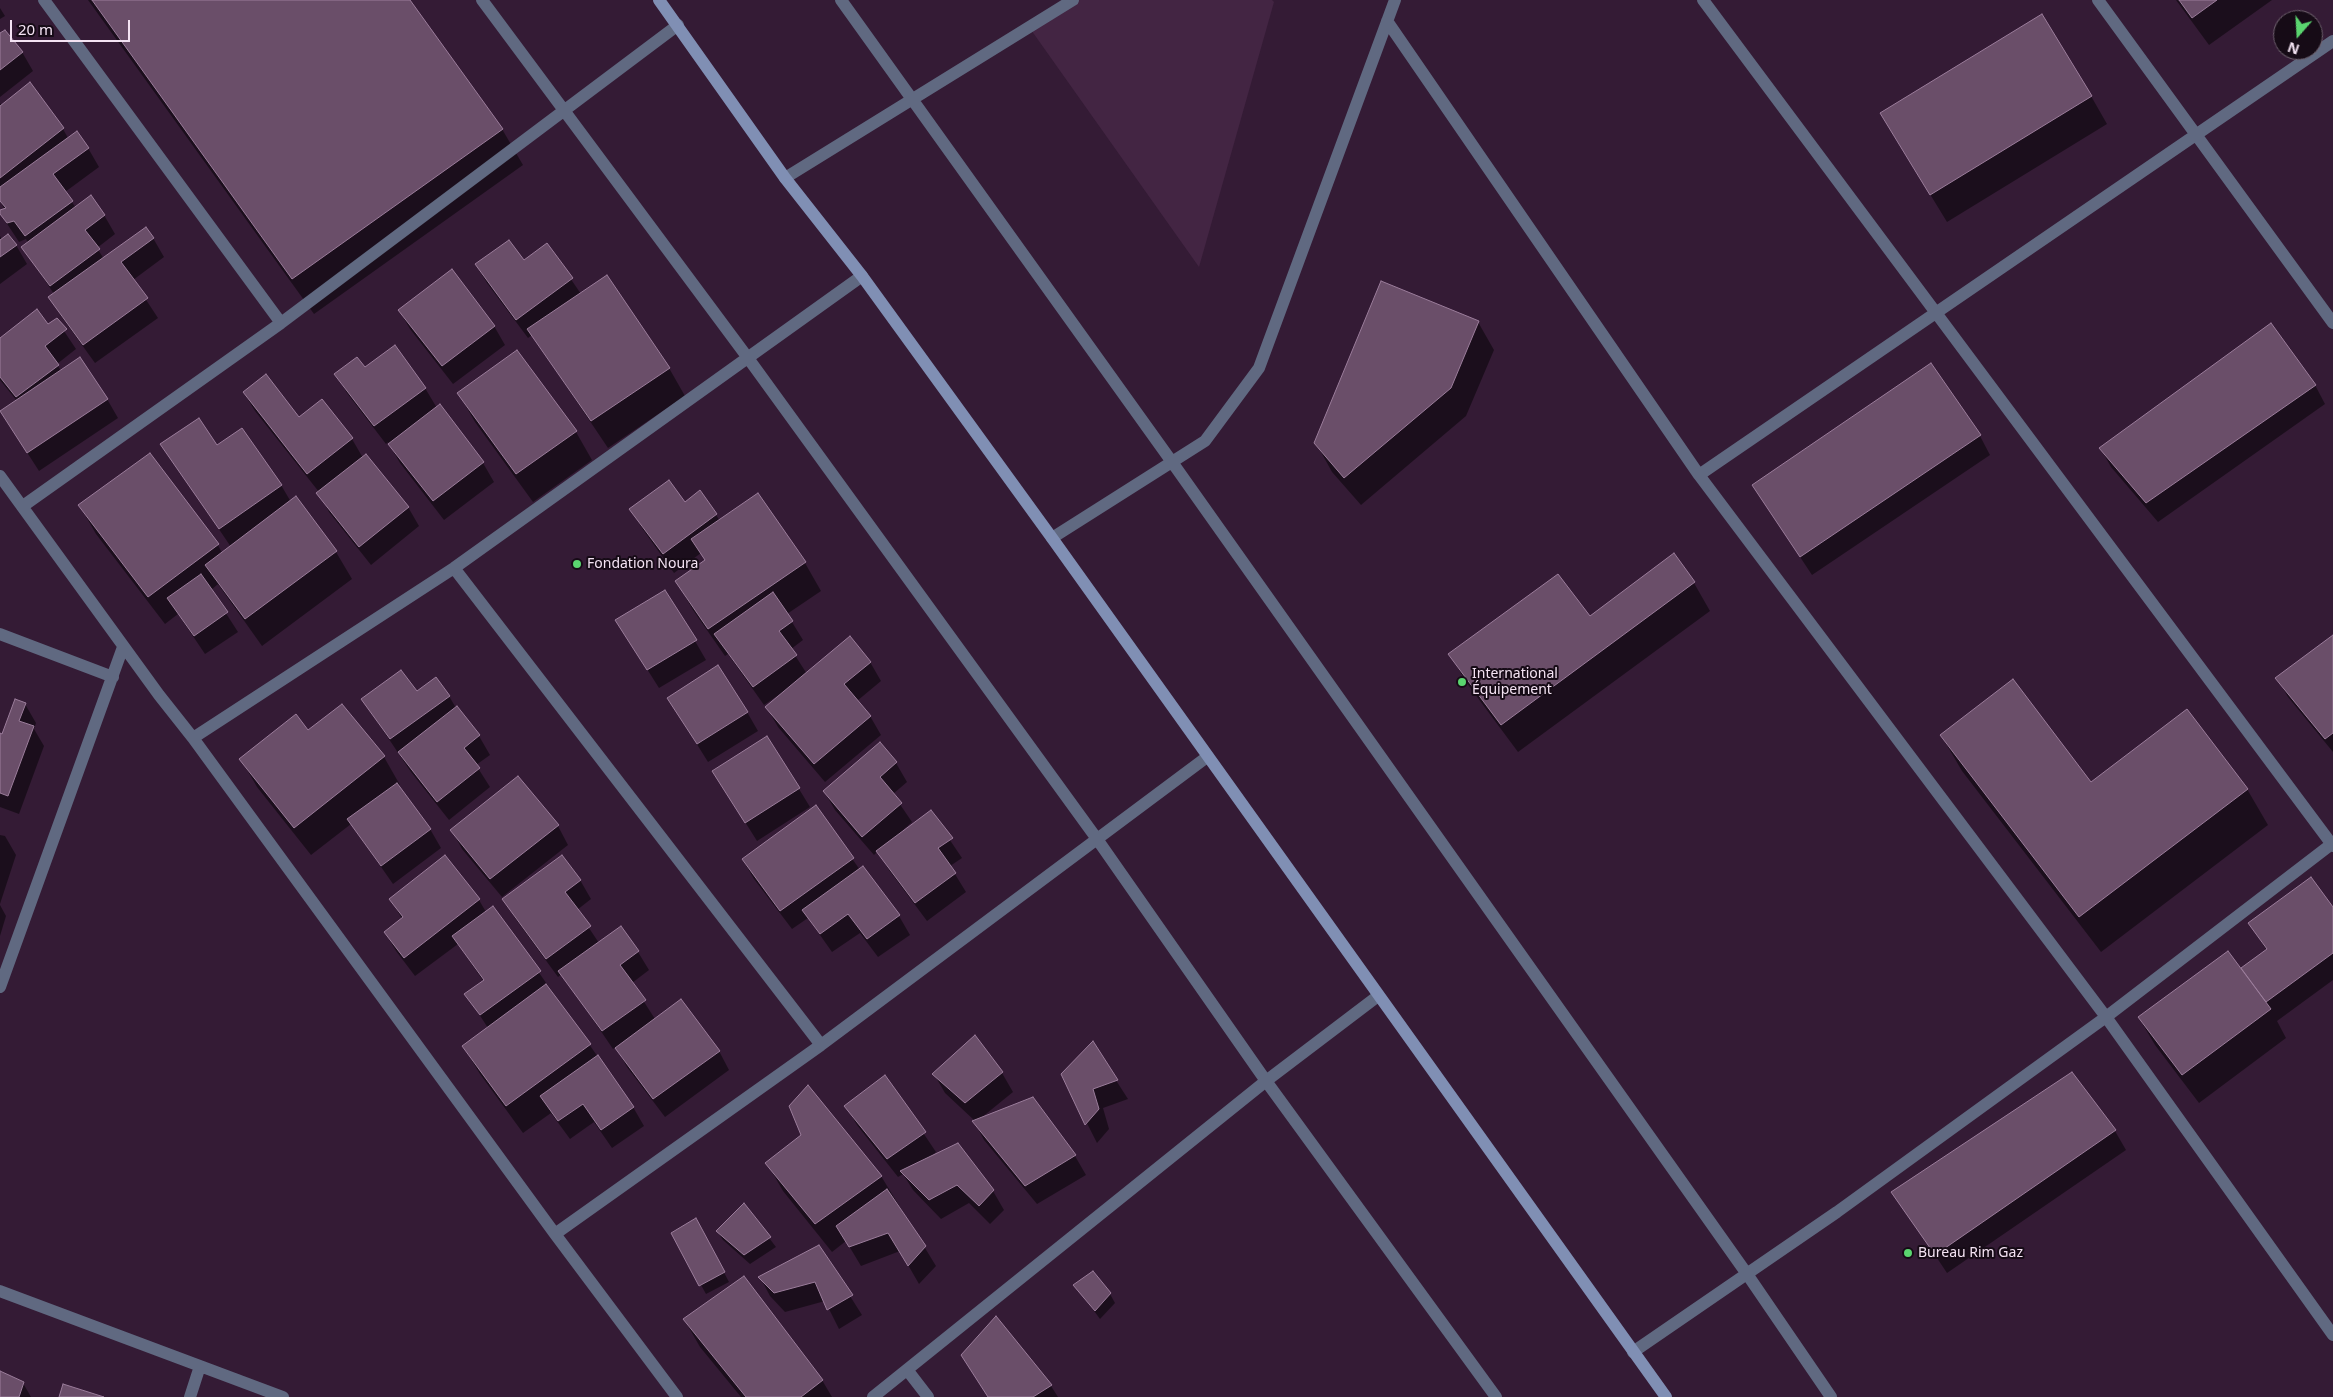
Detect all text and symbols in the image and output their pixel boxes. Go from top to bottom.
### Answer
scale bar [12,10,132,42]
north arrow [2273,10,2323,60]
text: 20 m [18,19,53,39]
text: N [2285,38,2302,60]
place label: Fondation Noura [587,556,698,572]
marker: Fondation Noura [571,558,583,570]
place label: International Équipement [1472,666,1558,699]
marker: International Équipement [1456,676,1468,688]
place label: Bureau Rim Gaz [1918,1245,2023,1261]
marker: Bureau Rim Gaz [1902,1247,1914,1259]

